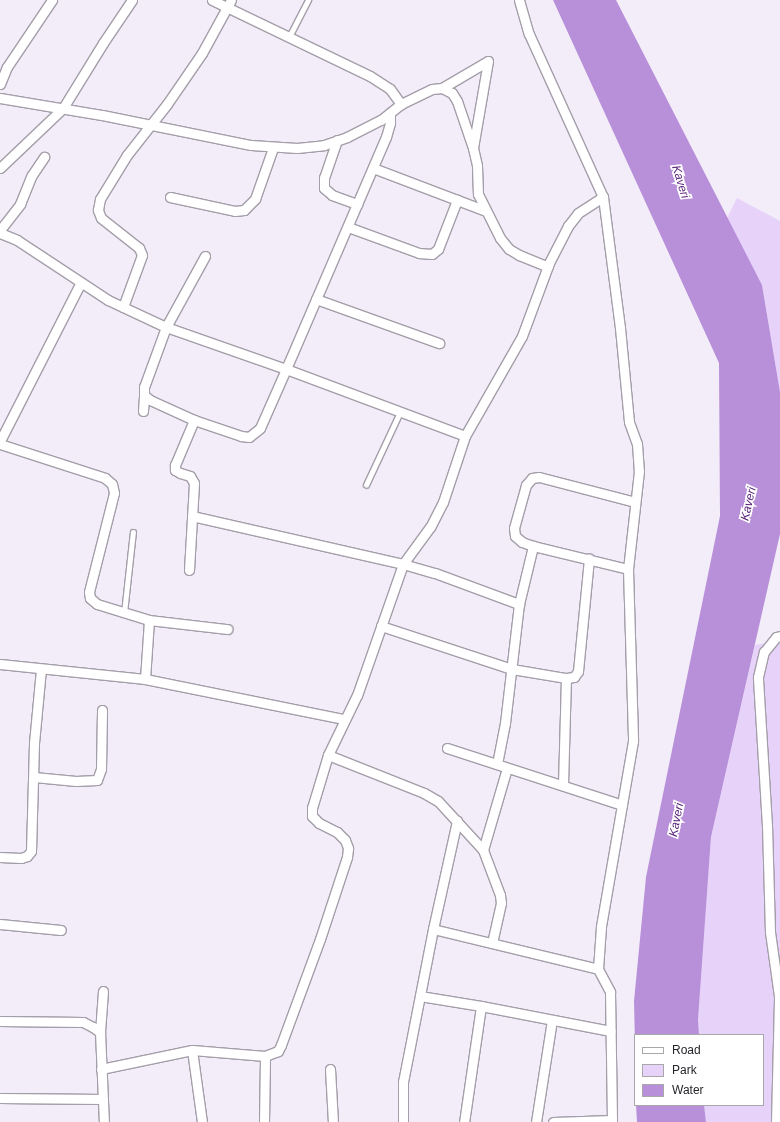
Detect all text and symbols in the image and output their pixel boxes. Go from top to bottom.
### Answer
water label: Kaveri [668,164,692,200]
water label: Kaveri [738,486,760,522]
water label: Kaveri [667,802,687,838]
legend [634,1034,764,1106]
text: Road [672,1043,701,1057]
text: Park [672,1063,697,1077]
text: Water [672,1083,704,1097]

